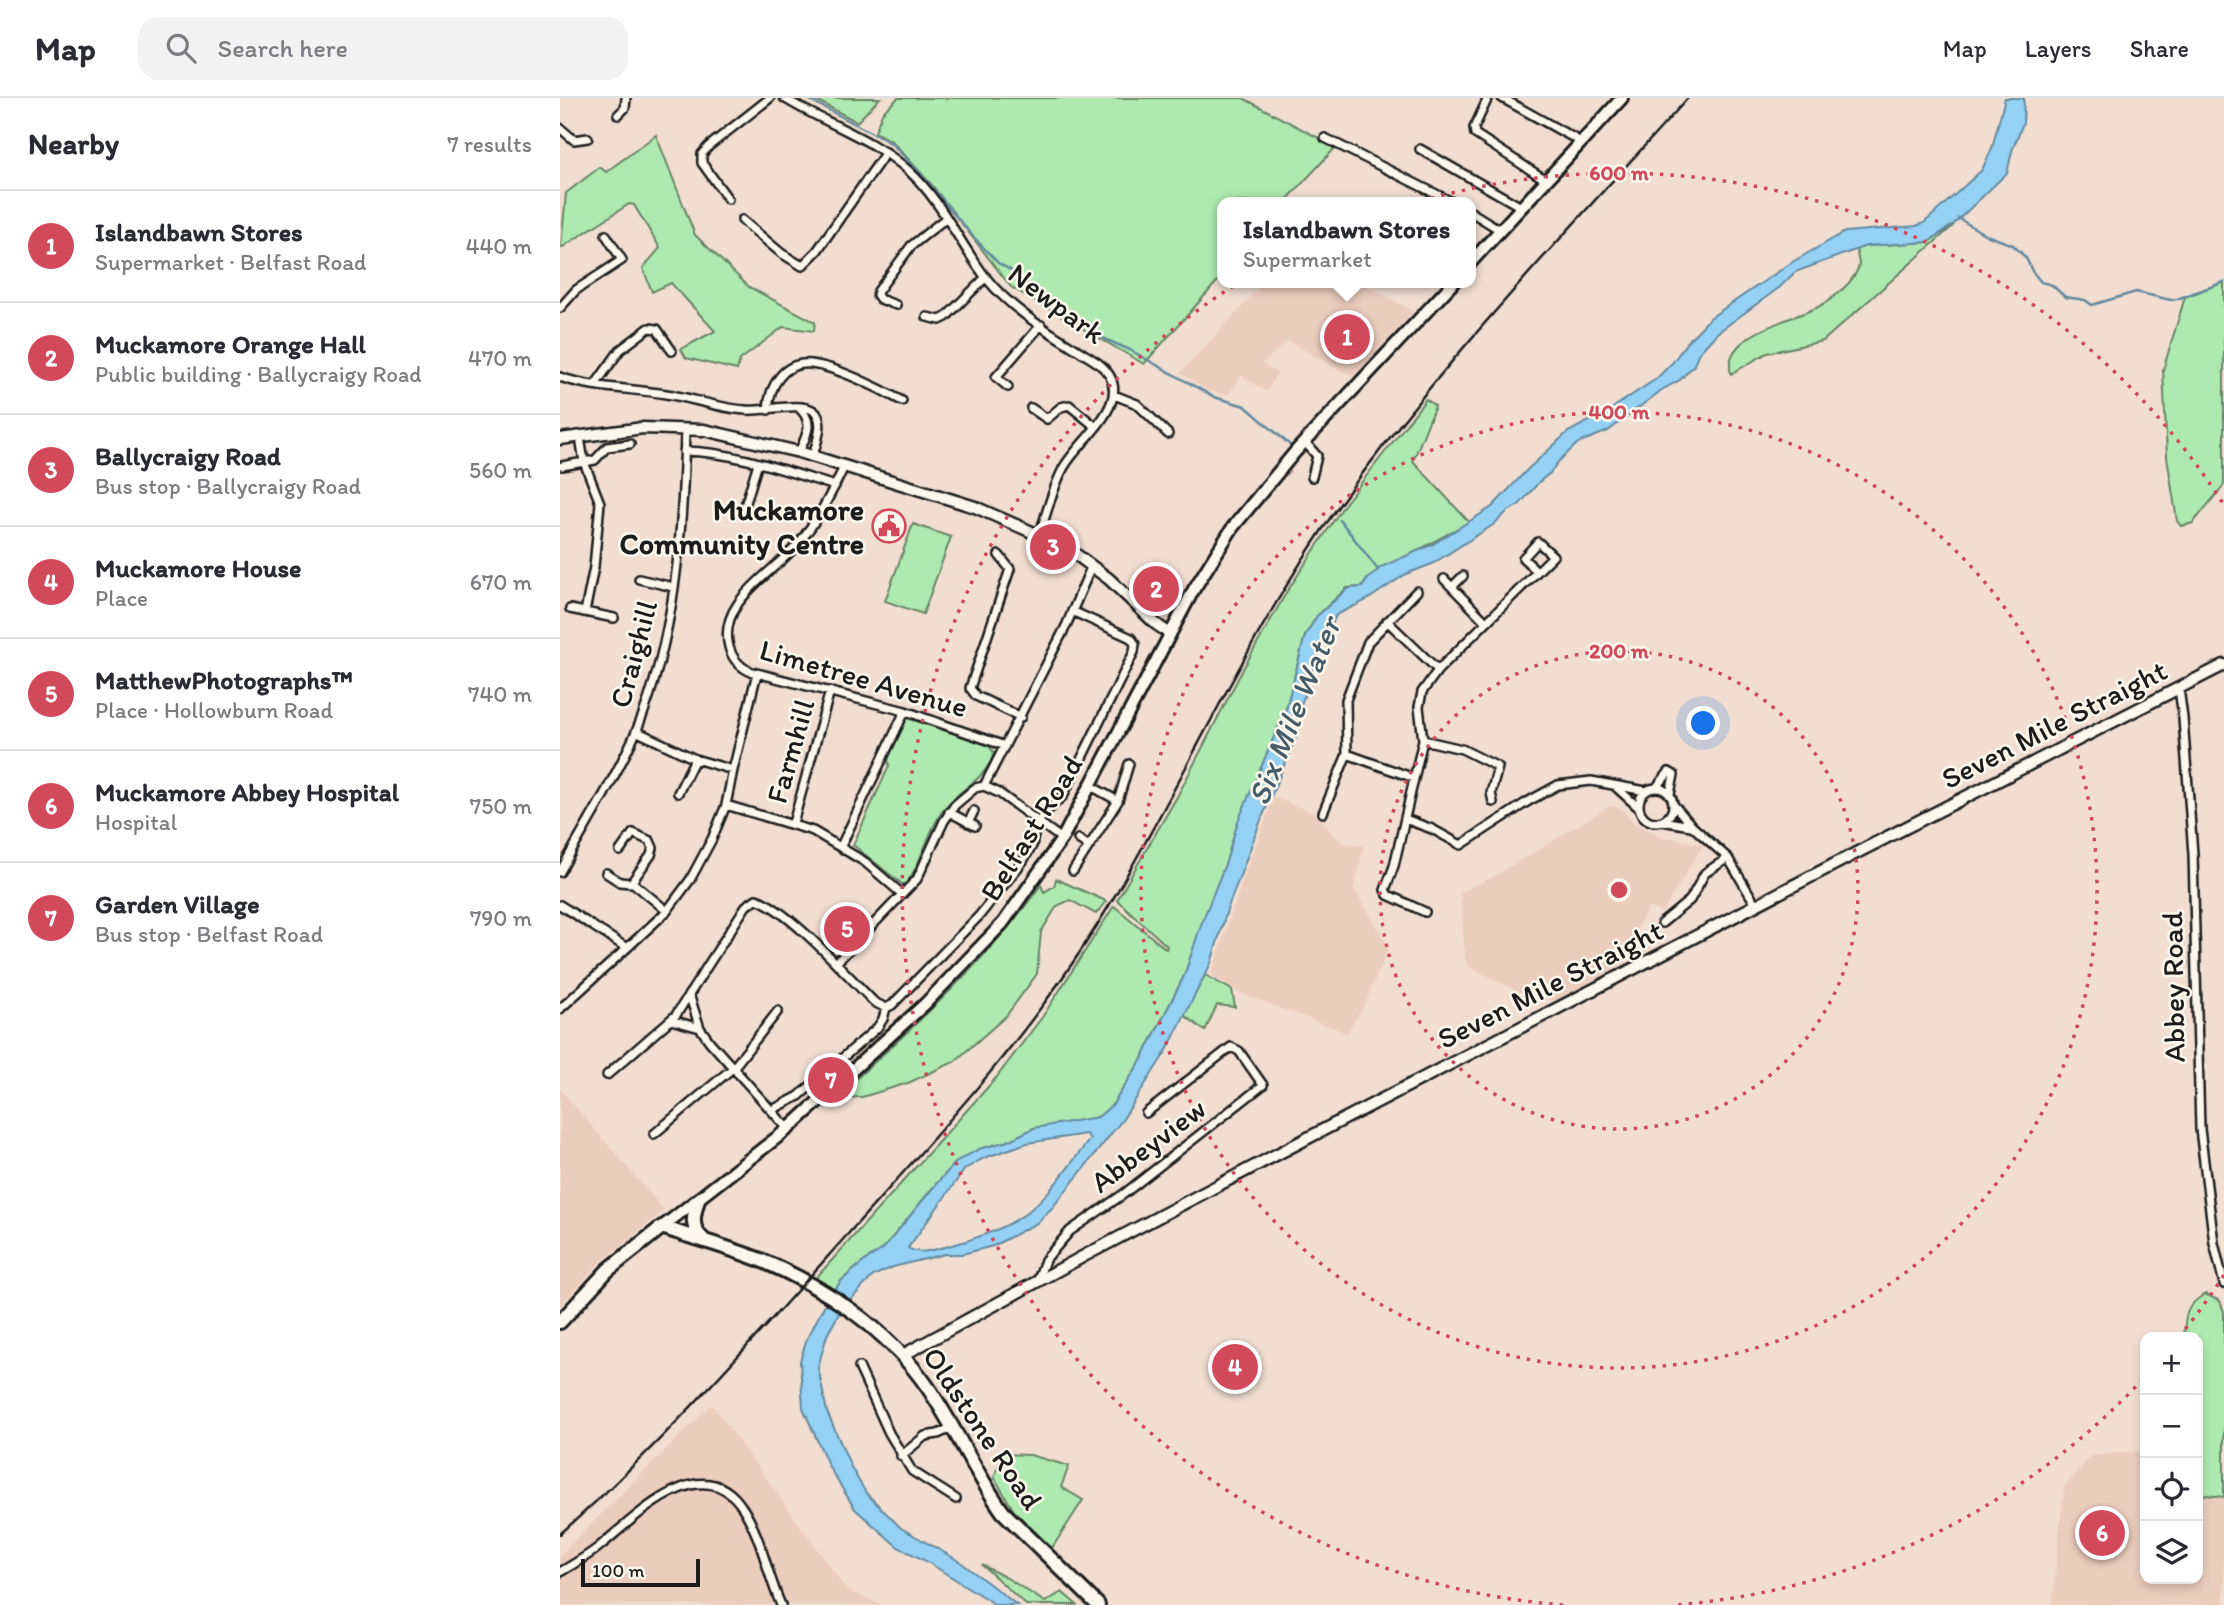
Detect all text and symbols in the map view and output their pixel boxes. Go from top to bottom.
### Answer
search box [138,17,628,80]
text: Map [35,29,96,68]
icon: search [162,29,200,67]
text: Search here [218,32,348,64]
text: Map [1943,34,1987,63]
text: Layers [2025,34,2092,63]
text: Share [2130,34,2189,63]
text: Nearby [28,125,119,162]
text: 7 results [447,130,532,158]
text: 600 m [1589,160,1649,185]
popup [1217,197,1476,288]
text: Islandbawn Stores [1243,213,1450,245]
text: Islandbawn Stores [95,216,303,248]
text: 1 [46,232,56,260]
text: 440 m [466,232,532,260]
text: Supermarket [1243,245,1372,273]
text: Supermarket · Belfast Road [95,248,366,276]
street label: Newpark [1001,255,1113,352]
pin: 1 [1324,311,1370,363]
text: Muckamore Orange Hall [95,328,366,360]
text: 2 [45,344,57,372]
text: 470 m [468,344,532,372]
text: Public building · Ballycraigy Road [95,360,422,388]
text: 400 m [1589,399,1650,424]
text: Ballycraigy Road [95,440,281,472]
text: 3 [45,456,57,484]
text: 560 m [469,456,532,484]
text: Bus stop · Ballycraigy Road [95,472,361,500]
place label: Muckamore Community Centre [619,491,864,562]
public building icon: Muckamore Community Centre [870,507,908,545]
pin: 3 [1030,521,1076,573]
text: Muckamore House [95,552,301,584]
pin: 2 [1133,563,1179,615]
text: 4 [44,568,58,596]
text: 670 m [470,568,532,596]
text: Place [95,584,148,612]
street label: Craighill [601,596,665,712]
water label: Six Mile Water [1239,609,1350,810]
street label: Limetree Avenue [756,631,972,725]
text: 200 m [1589,638,1649,663]
street label: Seven Mile Straight [1935,651,2173,797]
text: MatthewPhotographs™ [95,664,353,696]
text: 5 [45,680,57,708]
text: 740 m [468,680,532,708]
street label: Farmhill [758,694,823,807]
text: Place · Hollowburn Road [95,696,333,724]
your location [1686,706,1720,740]
street label: Belfast Road [972,748,1090,908]
text: Muckamore Abbey Hospital [95,776,399,808]
text: 6 [45,792,57,820]
text: 750 m [470,792,532,820]
text: Hospital [95,808,177,836]
centre of rings [1607,878,1631,902]
text: Garden Village [95,888,260,920]
pin: 5 [824,903,870,955]
text: 7 [45,904,57,932]
text: 790 m [470,904,532,932]
street label: Seven Mile Straight [1431,911,1669,1057]
street label: Abbey Road [2153,911,2193,1063]
text: Bus stop · Belfast Road [95,920,323,948]
pin: 7 [808,1054,854,1106]
street label: Abbeyview [1083,1089,1213,1201]
map controls [2140,1332,2203,1584]
button: + [2140,1332,2203,1395]
street label: Oldstone Road [915,1339,1051,1517]
pin: 4 [1212,1341,1258,1393]
button: − [2140,1395,2203,1458]
button: locate [2140,1458,2203,1521]
pin: 6 [2079,1507,2125,1559]
button: layers [2140,1521,2203,1584]
scale bar [581,1556,700,1588]
text: 100 m [592,1559,644,1582]

